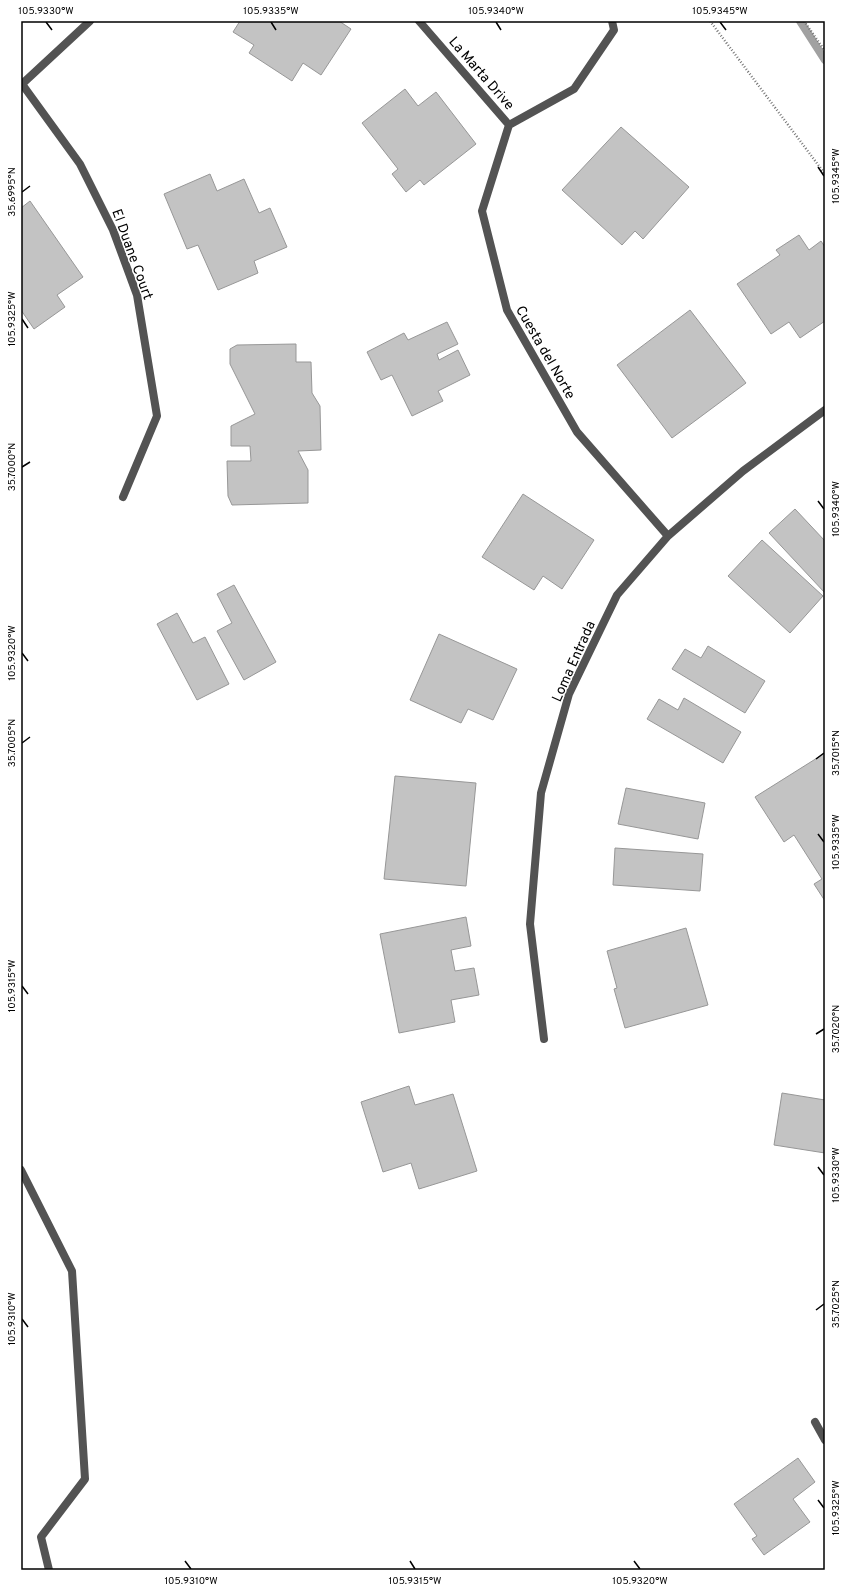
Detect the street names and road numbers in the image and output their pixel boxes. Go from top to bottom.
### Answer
street label: La Marta Drive [444,34,517,114]
street label: El Duane Court [107,207,156,302]
street label: Cuesta del Norte [511,303,578,402]
street label: Loma Entrada [549,618,600,705]

